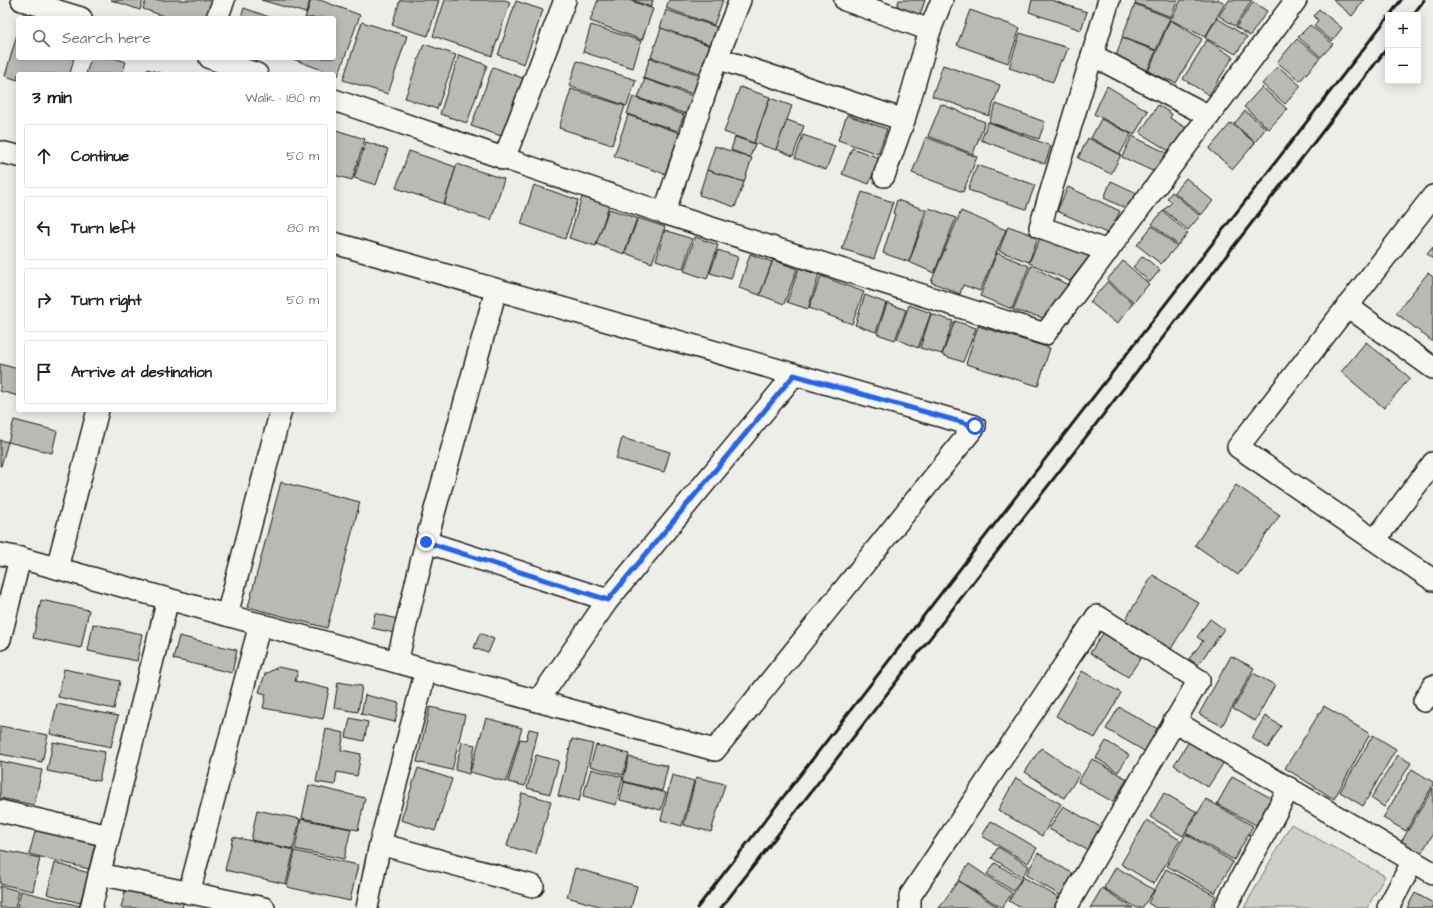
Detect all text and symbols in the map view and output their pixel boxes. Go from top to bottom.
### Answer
map controls [1385,12,1421,84]
button: + [1385,12,1421,48]
search box [16,16,336,60]
icon: search [30,27,52,49]
text: Search here [62,28,151,49]
button: − [1385,48,1421,84]
text: 3 min [32,86,72,110]
text: Walk · 180 m [245,89,320,107]
icon: ahead [33,145,55,167]
text: Continue [71,146,129,167]
text: 50 m [286,147,319,165]
icon: left [33,217,55,239]
text: Turn left [71,218,135,239]
text: 80 m [287,219,319,237]
icon: right [33,289,55,311]
text: Turn right [71,290,142,311]
text: 50 m [286,291,319,309]
icon: arrive [33,361,55,383]
text: Arrive at destination [71,362,212,383]
route start [966,417,984,435]
route end [417,533,435,551]

